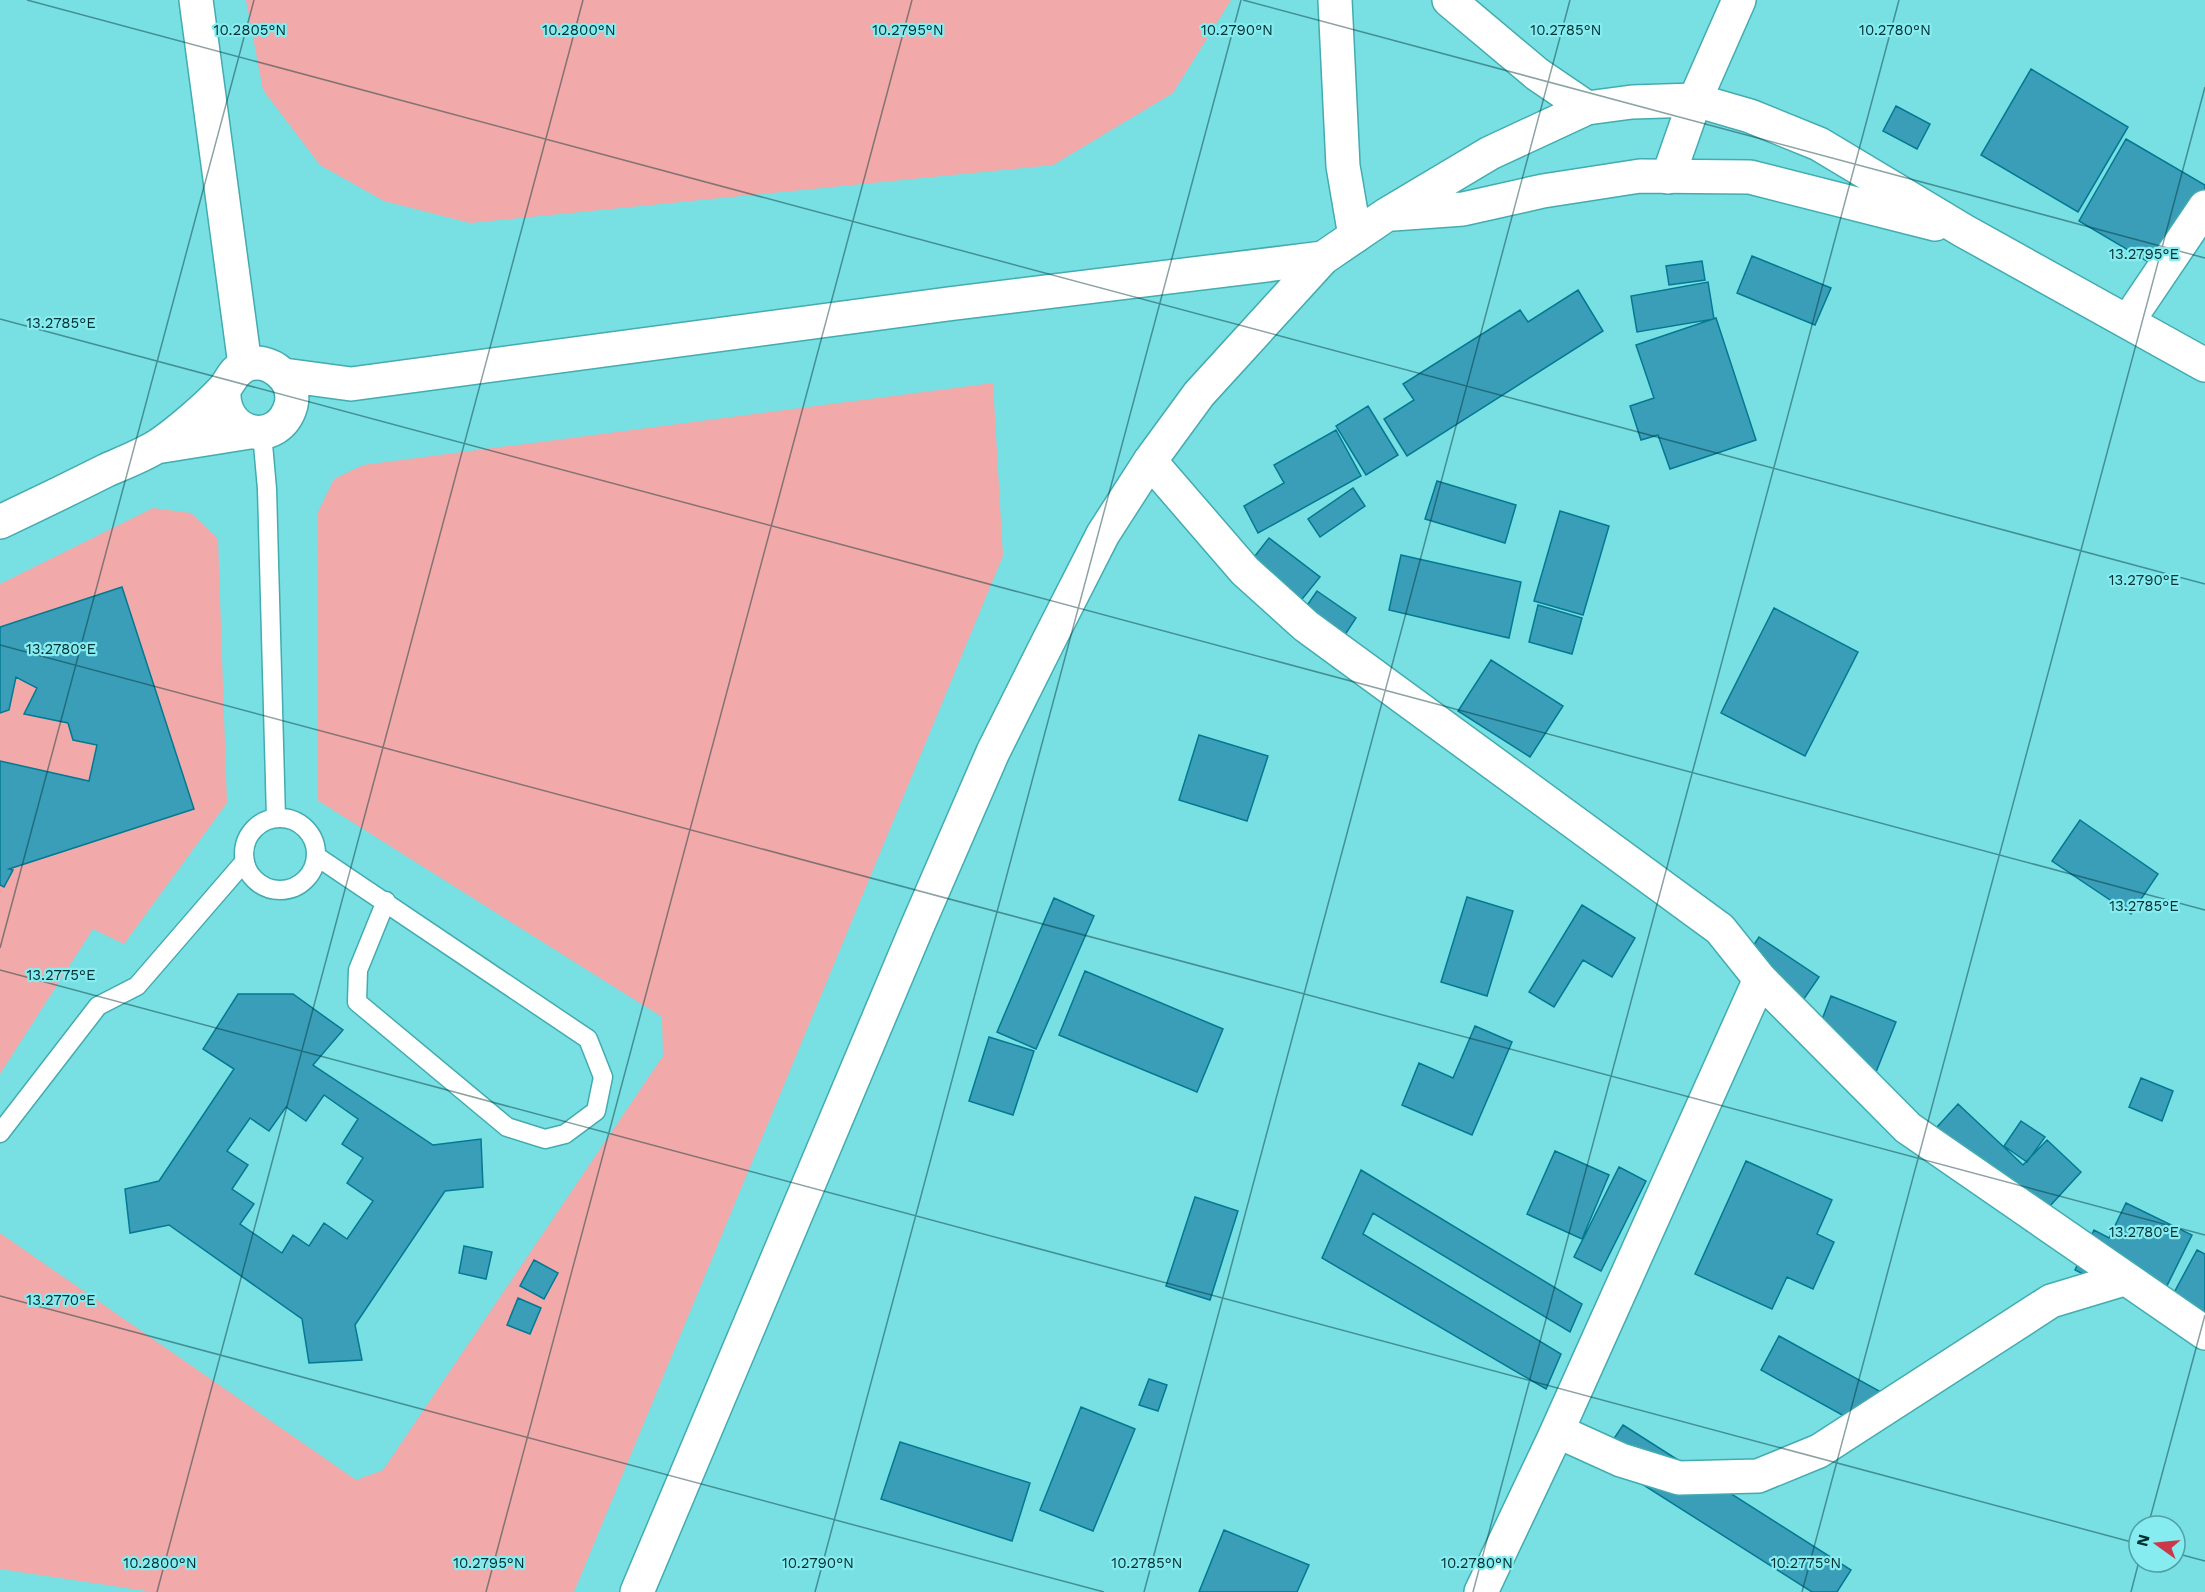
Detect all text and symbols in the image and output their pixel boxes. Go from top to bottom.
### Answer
text: 10.2805°N [214,21,286,39]
text: 10.2800°N [542,21,616,39]
text: 10.2795°N [872,21,944,39]
text: 10.2790°N [1201,21,1273,39]
text: 10.2785°N [1530,21,1602,39]
text: 10.2780°N [1859,21,1931,39]
text: 13.2795°E [2109,245,2179,263]
text: 13.2785°E [26,314,96,332]
text: 13.2790°E [2109,571,2179,589]
text: 13.2780°E [26,640,96,658]
text: 13.2785°E [2109,897,2179,915]
text: 13.2775°E [26,966,96,984]
text: 13.2780°E [2109,1223,2179,1241]
text: 13.2770°E [26,1291,96,1309]
north arrow [2127,1514,2187,1574]
text: N [2132,1532,2154,1548]
text: 10.2800°N [123,1554,197,1572]
text: 10.2795°N [453,1554,525,1572]
text: 10.2790°N [782,1554,854,1572]
text: 10.2785°N [1111,1554,1183,1572]
text: 10.2780°N [1441,1554,1513,1572]
text: 10.2775°N [1771,1554,1841,1572]

